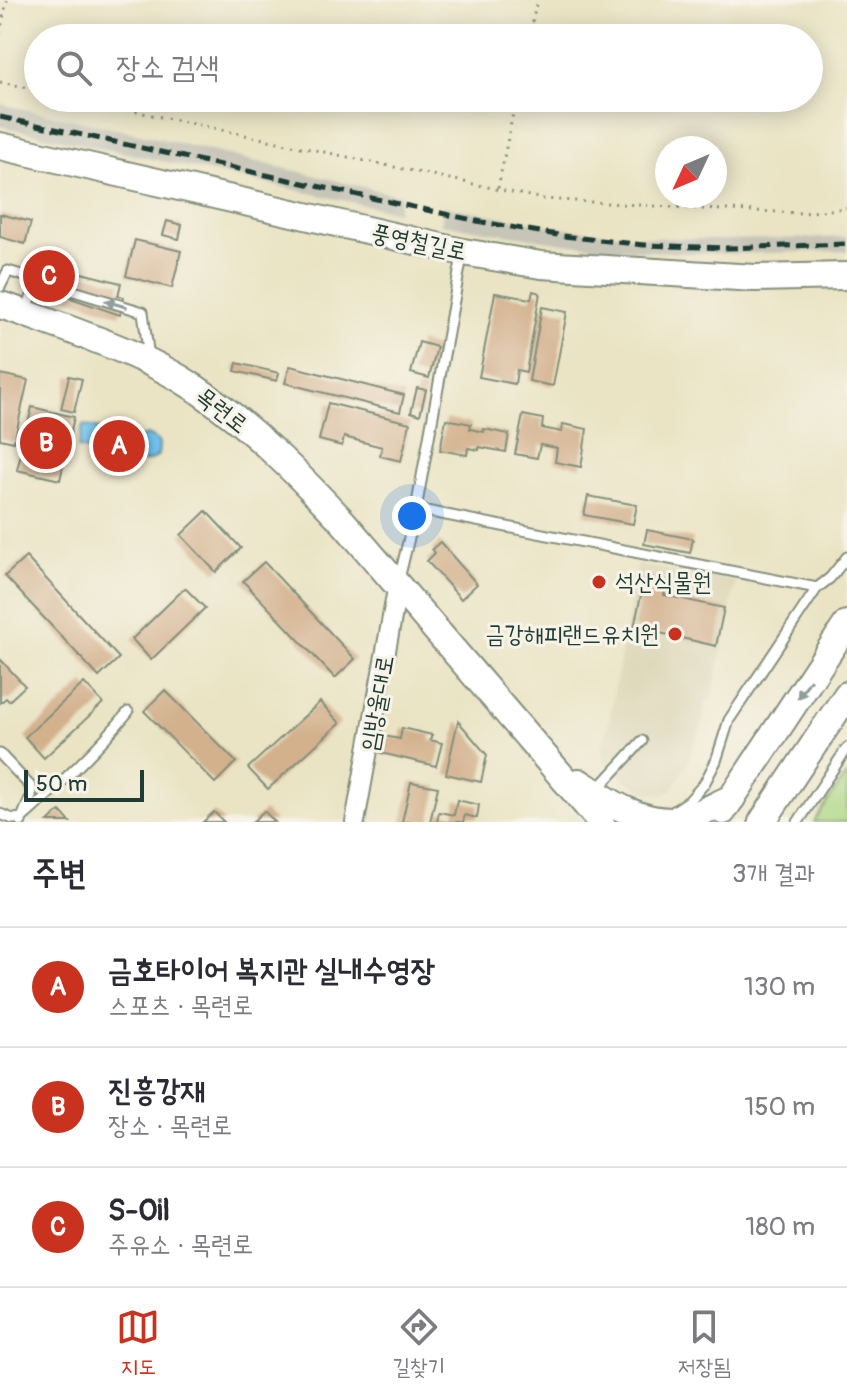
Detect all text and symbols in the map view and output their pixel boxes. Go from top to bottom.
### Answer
search box [24,24,823,112]
icon: search [52,46,96,90]
text: 장소 검색 [116,49,219,86]
north arrow [655,136,727,208]
street label: 풍영철길로 [369,218,469,267]
pin: C [23,246,75,306]
one-way arrow [104,297,128,310]
street label: 목련로 [190,381,253,440]
pin: B [20,413,72,473]
pin: A [93,416,145,476]
your location [392,496,432,536]
place label: 석산식물원 [615,568,712,597]
marker: 석산식물원 [590,573,608,591]
place label: 금강해피랜드유치원 [485,620,659,649]
marker: 금강해피랜드유치원 [666,625,684,643]
street label: 임방울대로 [355,653,400,753]
one-way arrow [797,679,812,700]
scale bar [24,766,144,802]
text: 50 m [36,770,87,798]
text: 주변 [32,852,87,895]
text: 3개 결과 [732,858,815,890]
text: 금호타이어 복지관 실내수영장 [108,952,435,989]
text: A [50,971,66,1003]
text: 130 m [744,971,815,1003]
text: 스포츠 · 목련로 [108,990,253,1022]
text: 진흥강재 [108,1072,205,1109]
text: B [51,1091,65,1123]
text: 150 m [744,1091,815,1123]
text: 장소 · 목련로 [108,1110,232,1142]
text: S-Oil [108,1192,170,1229]
text: C [50,1211,66,1243]
text: 180 m [745,1211,815,1243]
text: 주유소 · 목련로 [108,1229,253,1261]
tab: 지도 [116,1305,160,1381]
tab: 길찾기 [392,1305,445,1381]
tab: 저장됨 [678,1305,731,1381]

